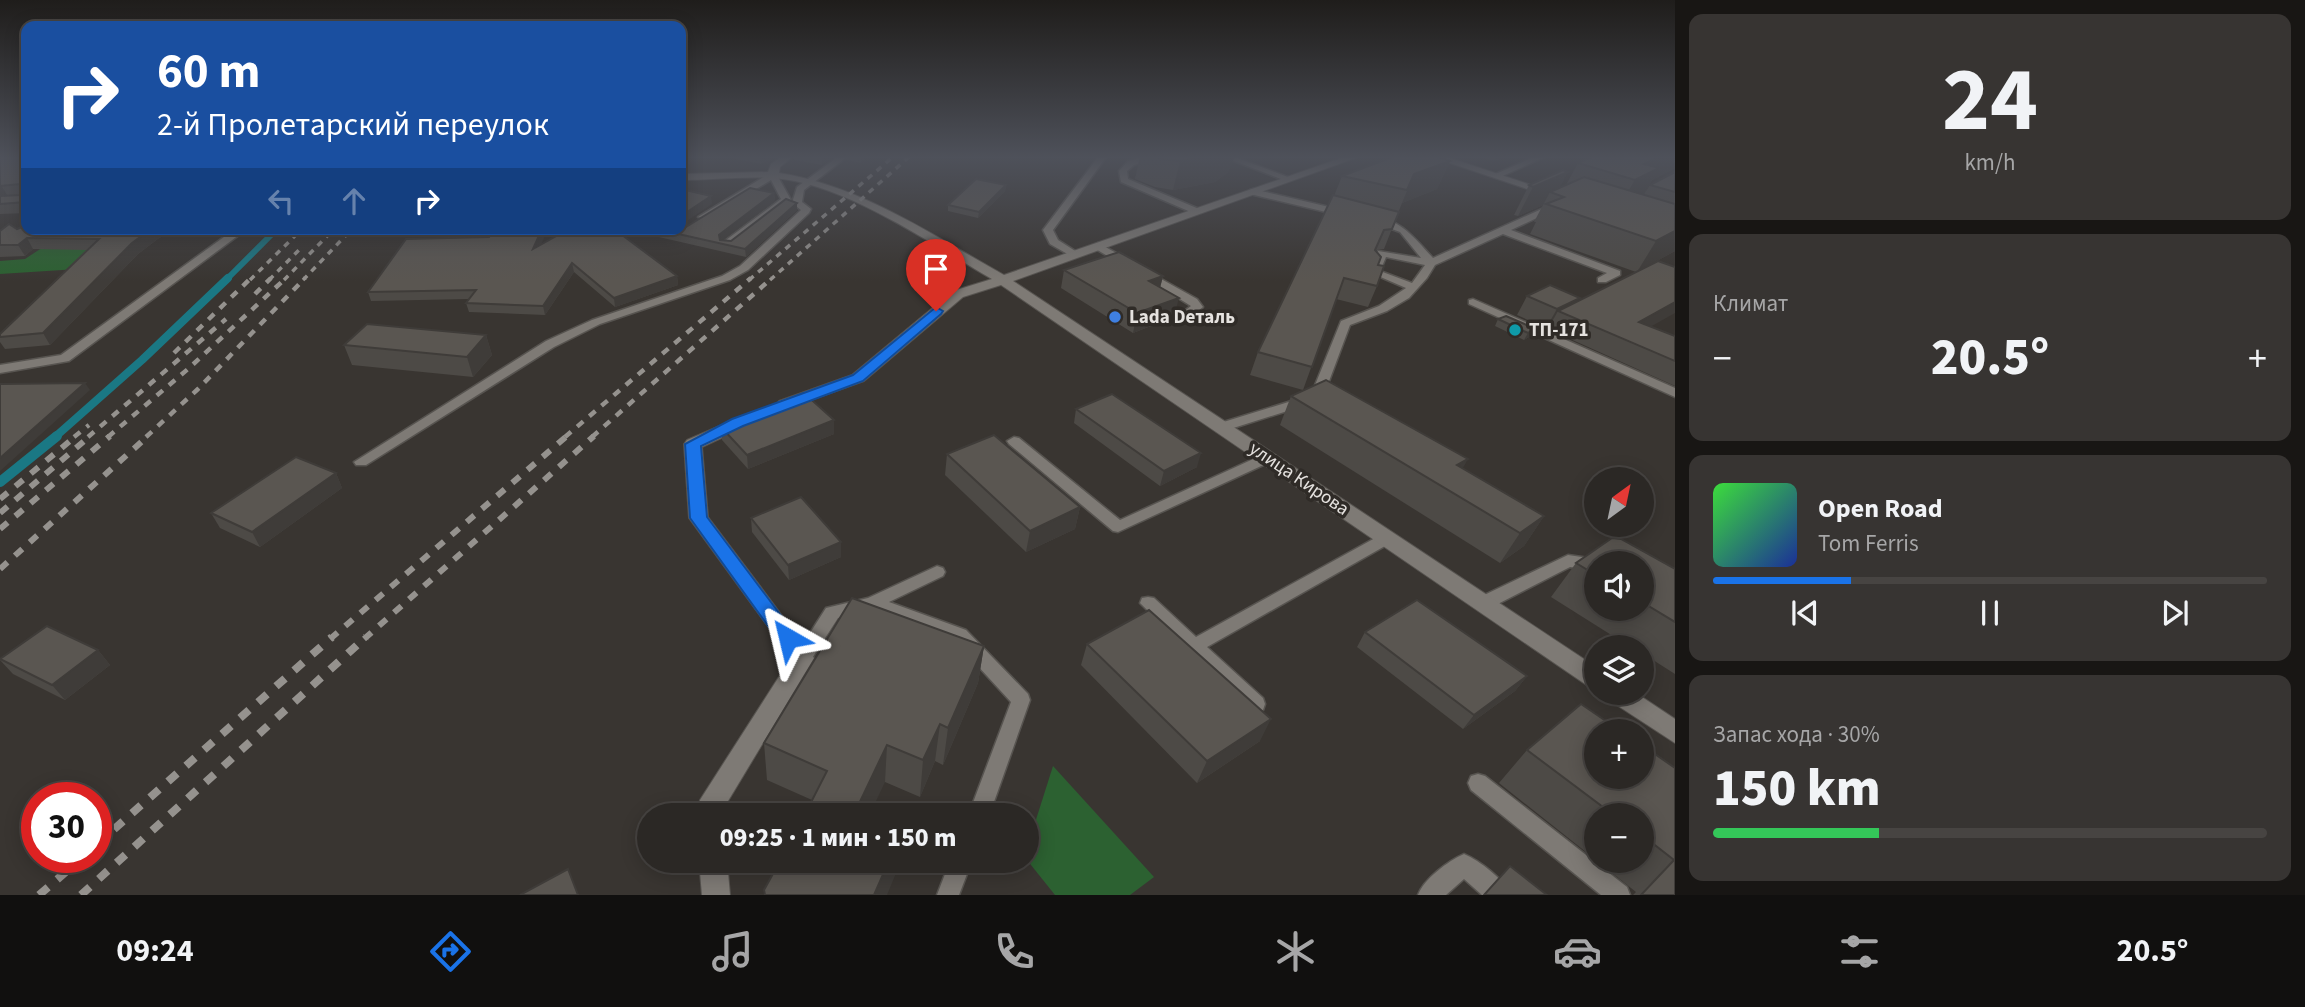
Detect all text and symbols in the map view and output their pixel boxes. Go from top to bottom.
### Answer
text: 24 [1942,36,2038,165]
text: 60 m [157,37,261,107]
icon: right [42,49,133,140]
text: 2-й Пролетарский переулок [157,102,549,148]
text: km/h [1964,146,2016,179]
icon: left [262,182,300,220]
icon: ahead [335,182,373,220]
icon: right [408,182,446,220]
pin [906,239,966,311]
icon: arrive [917,250,955,288]
text: Климат [1713,287,1788,320]
place label: Lada Dеталь [1129,304,1235,331]
marker: Lada Dеталь [1107,309,1123,325]
place label: ТП-171 [1529,317,1589,344]
text: 20.5° [1931,321,2049,395]
marker: ТП-171 [1507,322,1523,338]
text: − [1713,332,1732,386]
text: + [2248,332,2267,386]
street label: улица Кирова [1244,436,1354,522]
north arrow [1584,467,1654,537]
map controls [1584,467,1654,873]
text: Open Road [1818,490,1943,527]
text: Tom Ferris [1818,527,1919,560]
button: sound [1584,551,1654,621]
icon: previous [1786,594,1824,632]
icon: pause [1971,594,2009,632]
icon: next [2156,594,2194,632]
position arrow [751,601,825,675]
button: layers [1584,635,1654,705]
text: Запас хода · 30% [1713,718,1880,751]
button: + [1584,719,1654,789]
text: 150 km [1713,752,1881,826]
speed limit sign: 30 [21,782,112,873]
button: − [1584,803,1654,873]
text: 09:25 · 1 мин · 150 m [720,819,956,856]
icon: directions [426,927,475,976]
icon: music [708,927,757,976]
icon: phone [990,927,1039,976]
icon: climate [1271,927,1320,976]
icon: car [1553,927,1602,976]
icon: filters [1835,927,1884,976]
text: 09:24 [116,928,194,974]
text: 20.5° [2117,928,2189,974]

